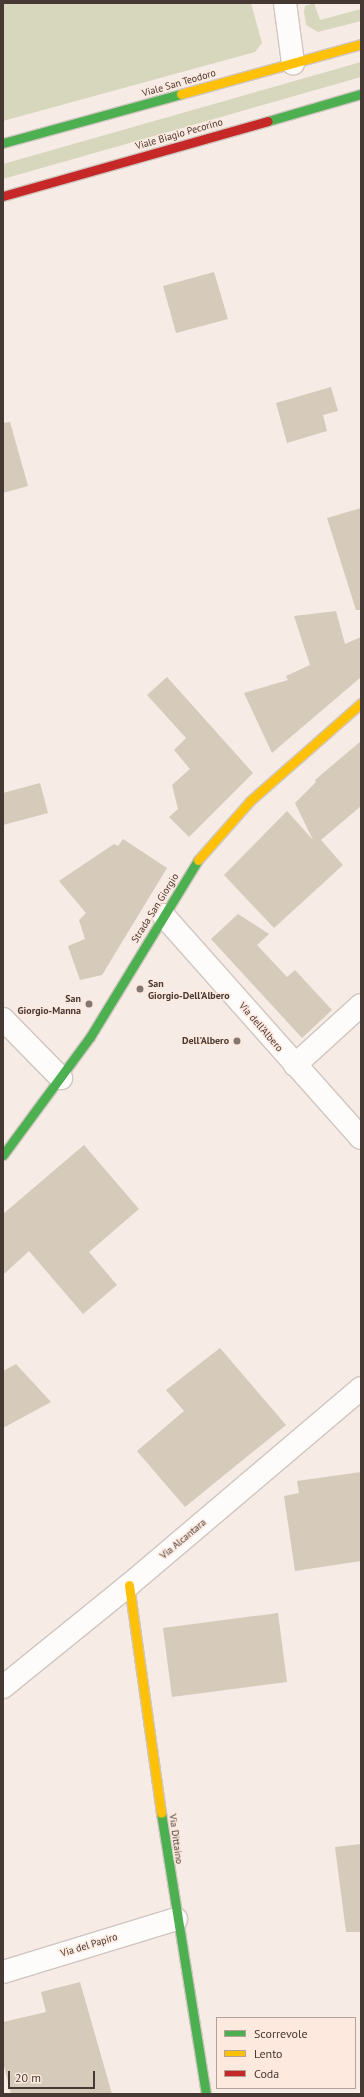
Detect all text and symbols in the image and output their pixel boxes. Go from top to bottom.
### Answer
street label: Viale San Teodoro [141,67,217,99]
street label: Viale Biagio Pecorino [134,116,224,152]
street label: Strada San Giorgio [129,871,181,945]
place label: San Giorgio-Dell'Albero [148,977,230,1000]
marker: San Giorgio-Dell'Albero [135,984,145,994]
place label: San Giorgio-Manna [18,992,81,1016]
marker: San Giorgio-Manna [84,999,94,1009]
street label: Via dell'Albero [236,1000,286,1054]
place label: Dell'Albero [182,1035,229,1047]
marker: Dell'Albero [232,1036,242,1046]
street label: Via Alcantara [158,1516,208,1562]
street label: Via Dittaino [167,1813,185,1865]
street label: Via del Papiro [59,1931,119,1959]
legend [216,2017,356,2089]
text: Scorrevole [254,2026,308,2041]
text: Lento [254,2046,283,2061]
scale bar [10,2063,97,2089]
text: Coda [254,2066,279,2081]
text: 20 m [15,2070,41,2085]

